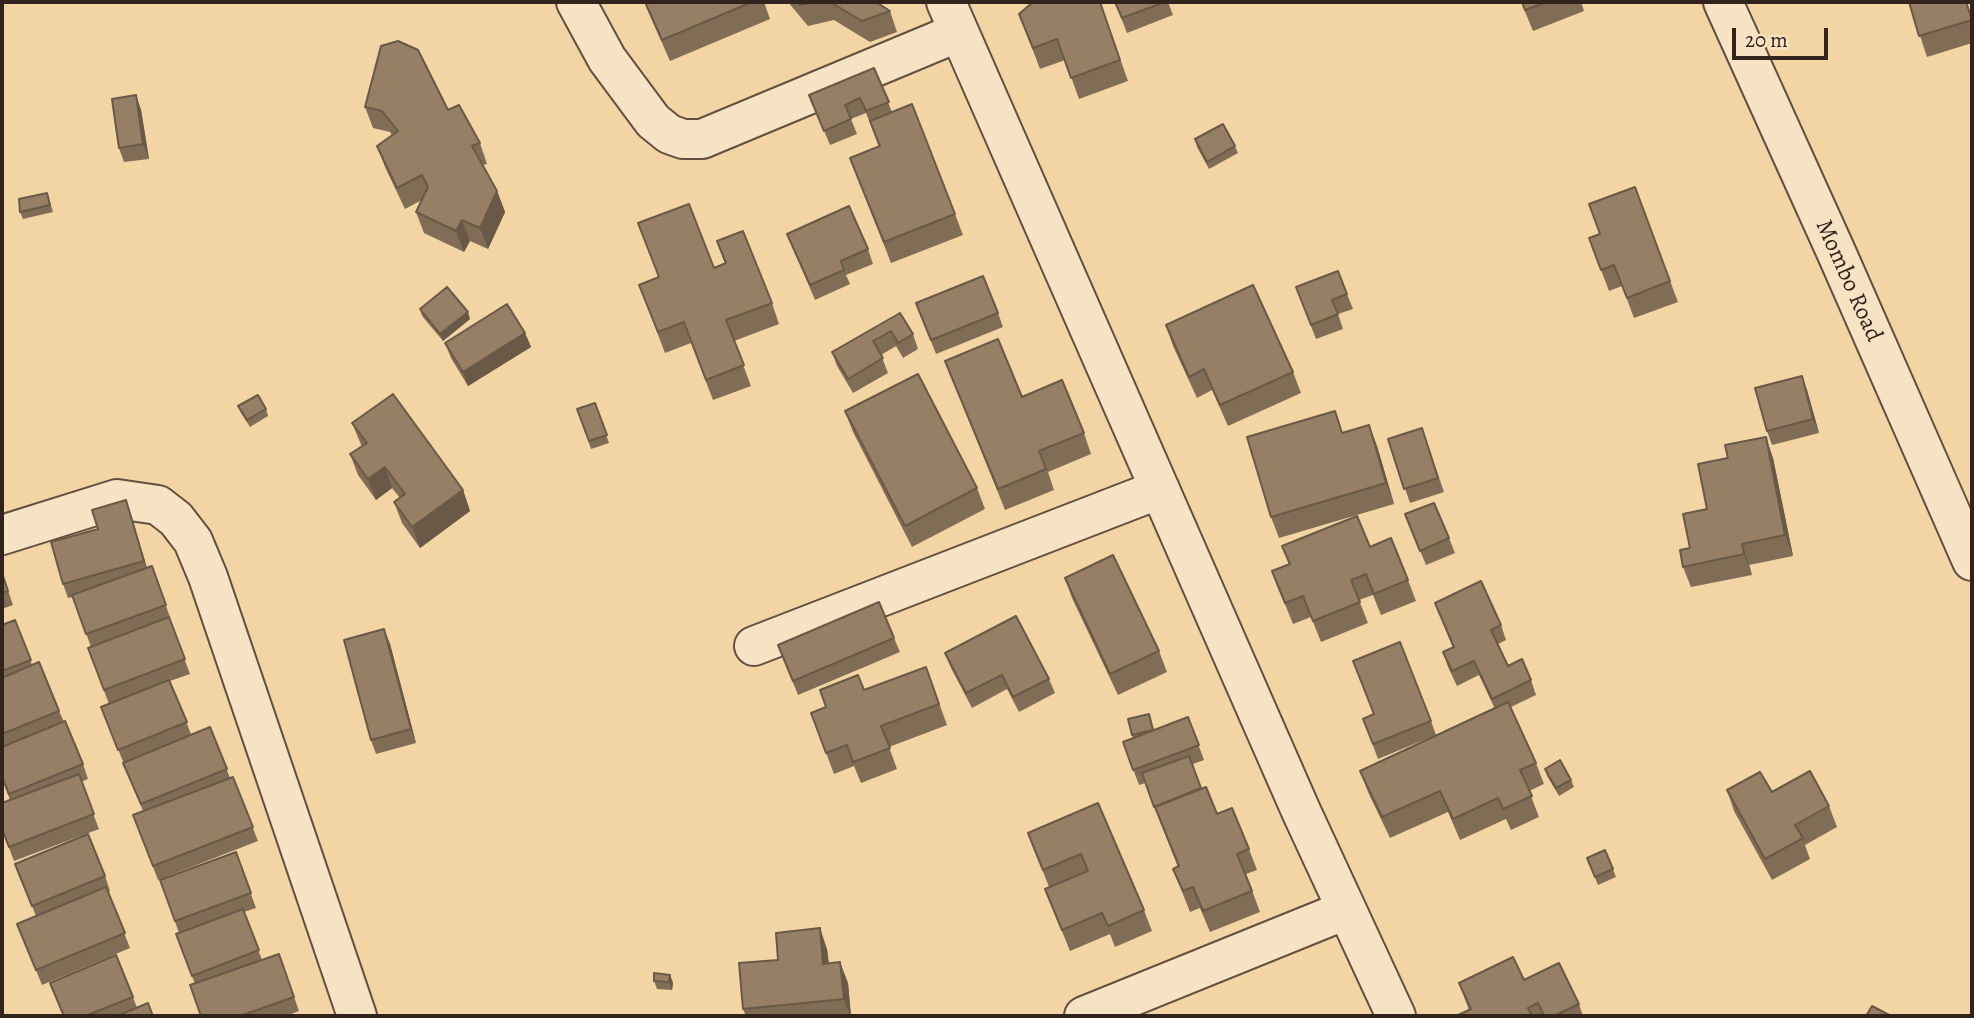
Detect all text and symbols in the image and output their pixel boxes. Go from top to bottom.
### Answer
scale bar [1736,14,1832,58]
text: 20 m [1745,26,1788,54]
street label: Mombo Road [1808,215,1888,347]

